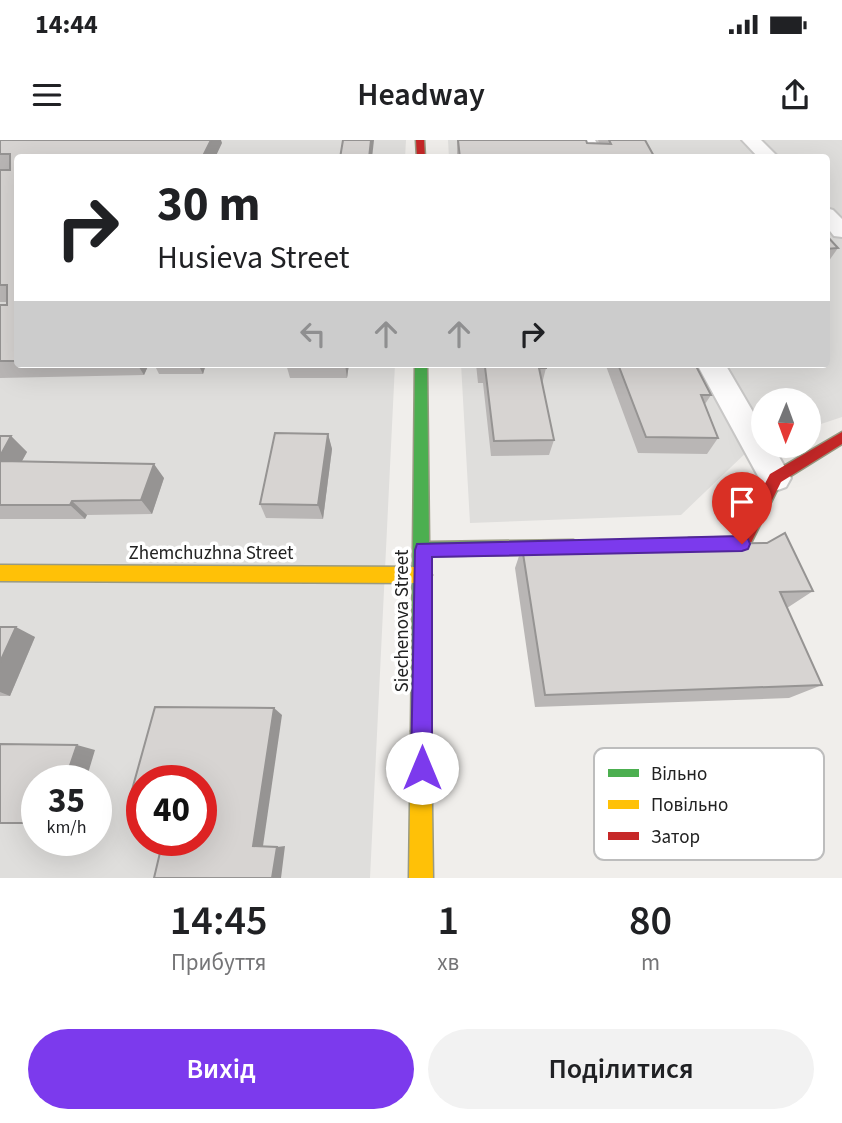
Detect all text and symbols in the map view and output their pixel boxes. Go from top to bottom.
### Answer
text: 14:44 [35,6,98,43]
text: Headway [357,72,485,118]
icon: menu [28,76,66,114]
icon: share [776,76,814,114]
text: 30 m [157,170,261,240]
icon: right [42,182,133,273]
text: Husieva Street [157,235,350,281]
icon: left [294,315,332,353]
icon: ahead [367,315,405,353]
icon: ahead [440,315,478,353]
icon: right [513,315,551,353]
north arrow [751,388,821,458]
map controls [751,388,821,458]
pin [712,472,772,544]
icon: arrive [723,483,761,521]
street label: Zhemchuzhna Street [129,540,294,567]
street label: Siechenova Street [389,549,416,692]
position arrow [385,731,459,805]
legend [594,748,824,860]
text: Вільно [651,761,707,788]
speed limit sign: 40 [126,765,217,856]
text: 35 [48,776,85,826]
text: Повільно [651,792,728,819]
text: km/h [47,815,86,840]
text: Затор [651,824,700,851]
text: 14:45 [170,891,268,951]
text: 1 [438,891,459,951]
text: 80 [629,891,672,951]
text: Прибуття [171,946,266,979]
text: хв [437,946,459,979]
text: m [641,946,660,979]
button: Вихід [28,1029,414,1109]
button: Поділитися [428,1029,814,1109]

